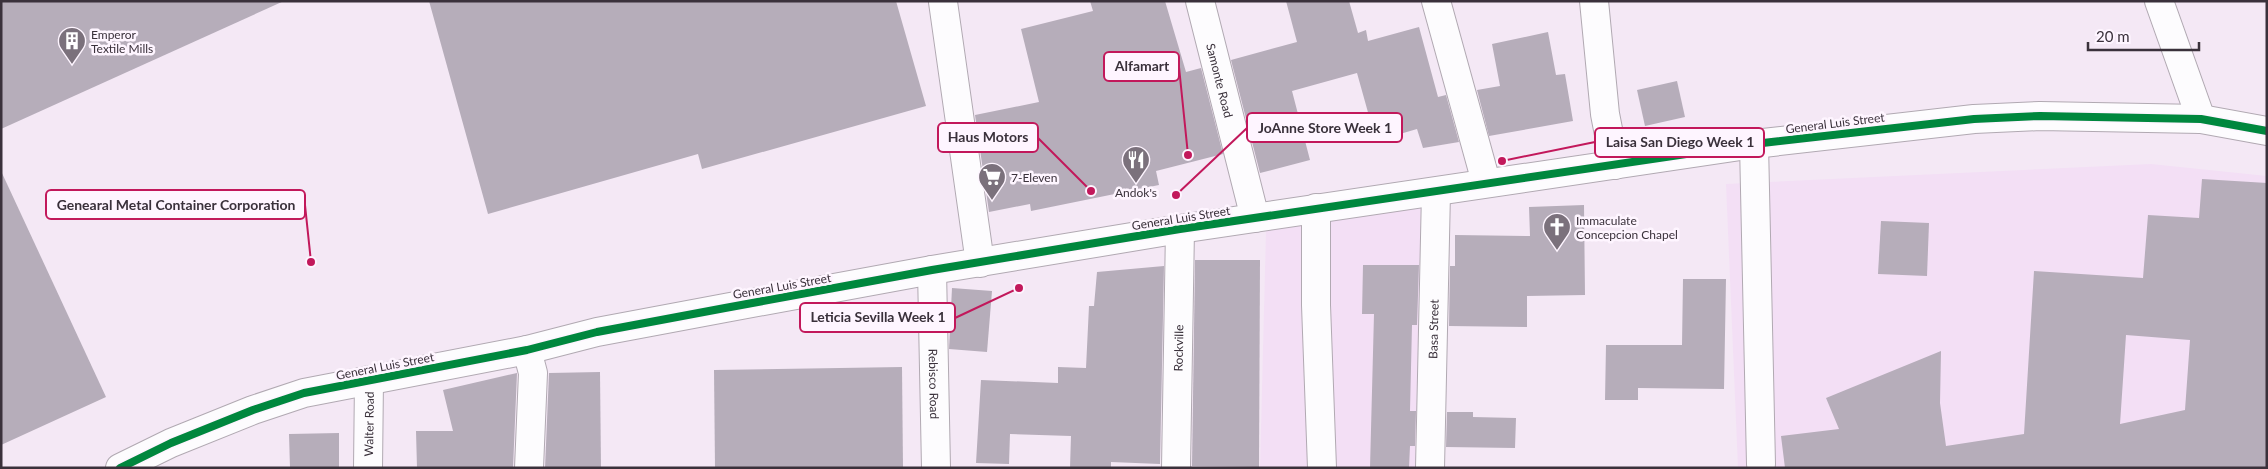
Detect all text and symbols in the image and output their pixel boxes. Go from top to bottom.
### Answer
scale bar [2088,20,2199,52]
building icon: Emperor Textile Mills [57,26,87,65]
place label: Emperor Textile Mills [91,27,153,56]
text: 20 m [2096,27,2130,45]
street label: Samonte Road [1204,42,1237,119]
callout: Alfamart [1104,52,1179,81]
text: Alfamart [1114,57,1170,74]
street label: General Luis Street [1785,109,1886,137]
callout: JoAnne Store Week 1 [1247,113,1402,142]
text: JoAnne Store Week 1 [1258,119,1392,136]
callout: Haus Motors [938,123,1038,152]
text: Haus Motors [948,128,1028,145]
callout: Laisa San Diego Week 1 [1595,128,1764,157]
text: Laisa San Diego Week 1 [1606,133,1754,150]
restaurant icon: Andok's [1121,145,1151,184]
supermarket icon: 7-Eleven [977,162,1007,201]
place label: 7-Eleven [1011,170,1057,185]
place label: Andok's [1115,185,1157,200]
callout: Genearal Metal Container Corporation [46,190,305,219]
text: Genearal Metal Container Corporation [57,196,295,213]
street label: General Luis Street [1131,203,1232,233]
church icon: Immaculate Concepcion Chapel [1542,212,1572,251]
place label: Immaculate Concepcion Chapel [1576,213,1678,242]
street label: General Luis Street [732,270,833,302]
street label: Basa Street [1425,298,1441,359]
callout: Leticia Sevilla Week 1 [800,303,955,332]
text: Leticia Sevilla Week 1 [810,308,946,325]
street label: Rockville [1170,324,1186,372]
street label: General Luis Street [335,349,436,383]
street label: Rebisco Road [926,349,943,419]
street label: Walter Road [361,391,376,457]

